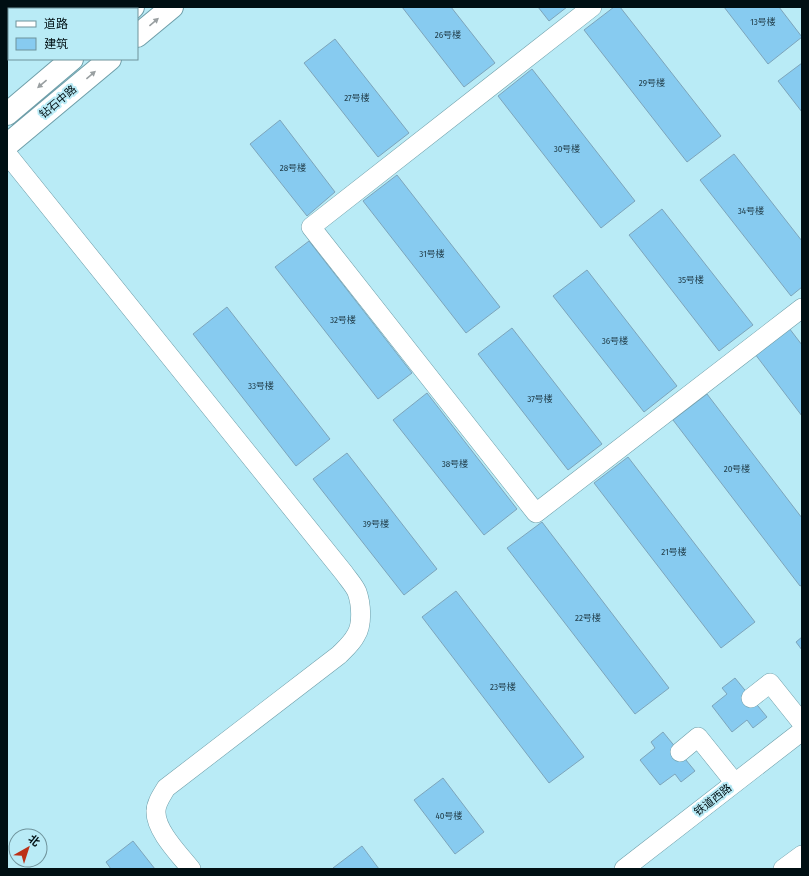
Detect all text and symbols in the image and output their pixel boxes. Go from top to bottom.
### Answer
legend [8,8,138,60]
text: 道路 [44,17,68,31]
one-way arrow [149,17,160,26]
house number: 13号楼 [750,17,776,27]
house number: 26号楼 [435,30,461,40]
text: 建筑 [44,37,68,51]
one-way arrow [85,70,96,79]
house number: 29号楼 [639,78,665,88]
one-way arrow [37,80,47,89]
street label: 钻石中路 [37,83,79,121]
house number: 27号楼 [344,93,370,103]
house number: 30号楼 [554,144,580,154]
house number: 28号楼 [280,163,306,173]
house number: 34号楼 [738,206,764,216]
house number: 31号楼 [419,249,445,259]
house number: 35号楼 [678,275,704,285]
house number: 32号楼 [330,315,356,325]
house number: 36号楼 [602,336,628,346]
house number: 33号楼 [248,381,274,391]
house number: 37号楼 [527,394,553,404]
house number: 38号楼 [442,459,468,469]
house number: 20号楼 [724,464,750,474]
house number: 39号楼 [363,519,389,529]
house number: 21号楼 [661,547,687,557]
house number: 22号楼 [575,613,601,623]
house number: 23号楼 [490,682,516,692]
street label: 铁道西路 [692,781,734,819]
house number: 40号楼 [435,811,463,821]
north arrow [8,828,48,868]
text: 北 [26,832,42,849]

